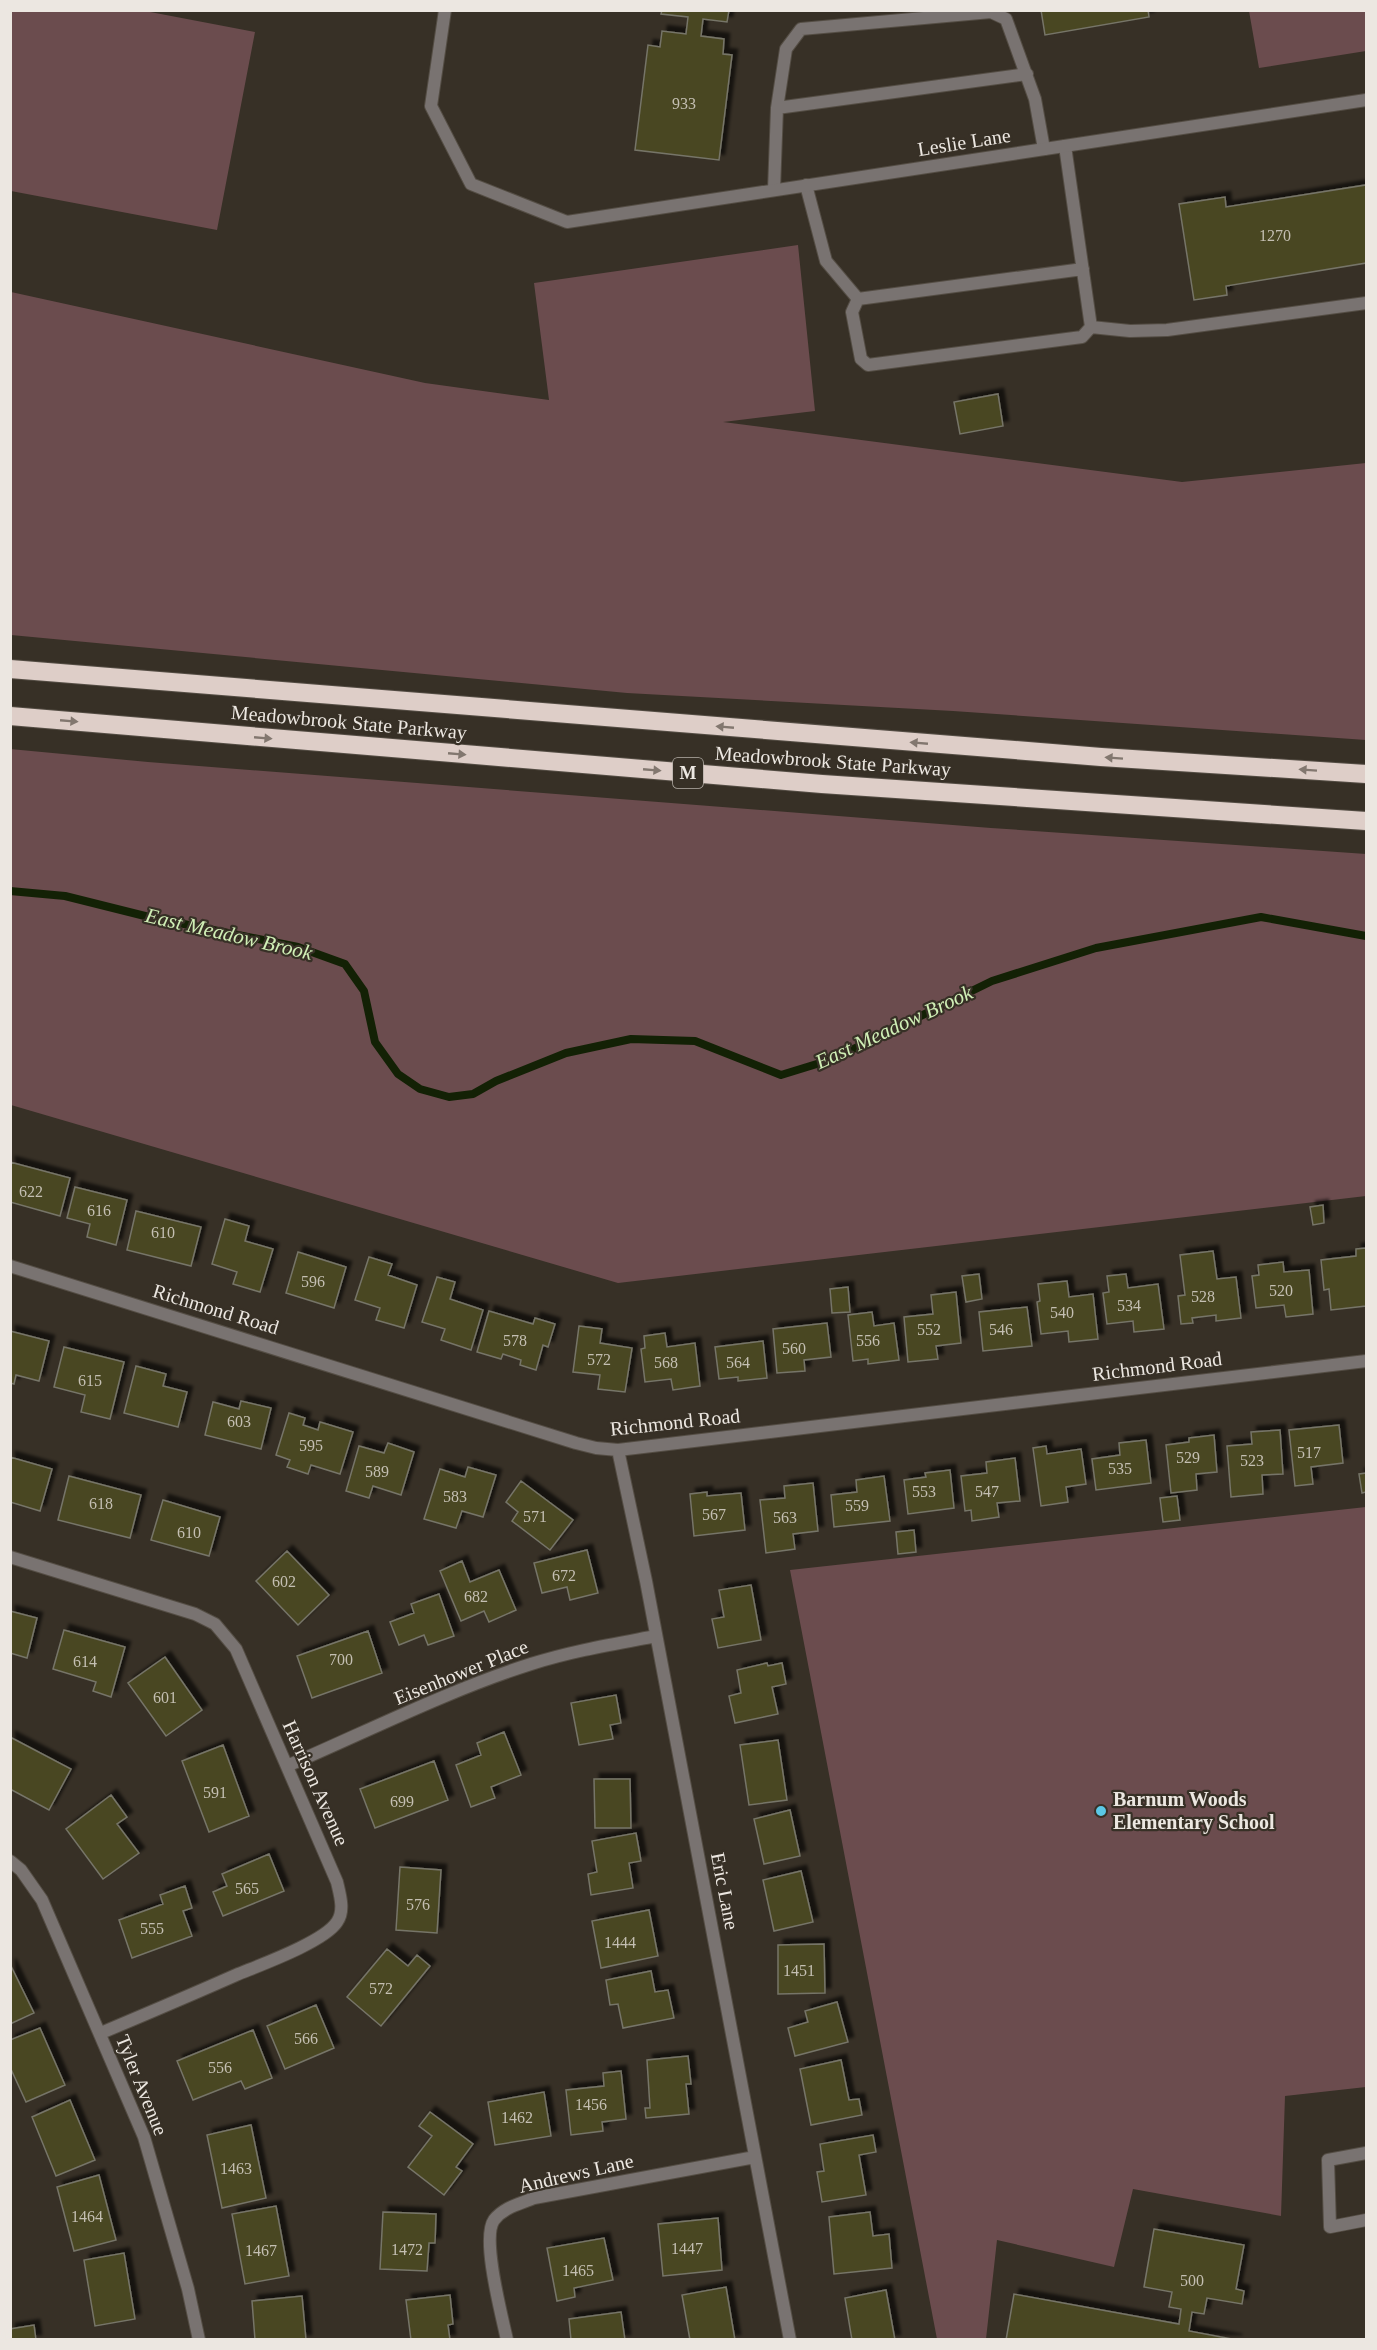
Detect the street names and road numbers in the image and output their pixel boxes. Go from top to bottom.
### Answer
street label: Leslie Lane [916,124,1012,160]
street label: Meadowbrook State Parkway [230,701,468,744]
street label: Meadowbrook State Parkway [714,742,952,781]
road number: M [673,758,703,788]
street label: Richmond Road [150,1279,282,1339]
street label: Richmond Road [1091,1347,1223,1385]
street label: Richmond Road [609,1404,741,1440]
street label: Eisenhower Place [391,1635,531,1709]
street label: Harrison Avenue [279,1717,353,1849]
street label: Eric Lane [707,1850,743,1932]
street label: Tyler Avenue [111,2031,172,2139]
street label: Andrews Lane [516,2149,636,2197]

